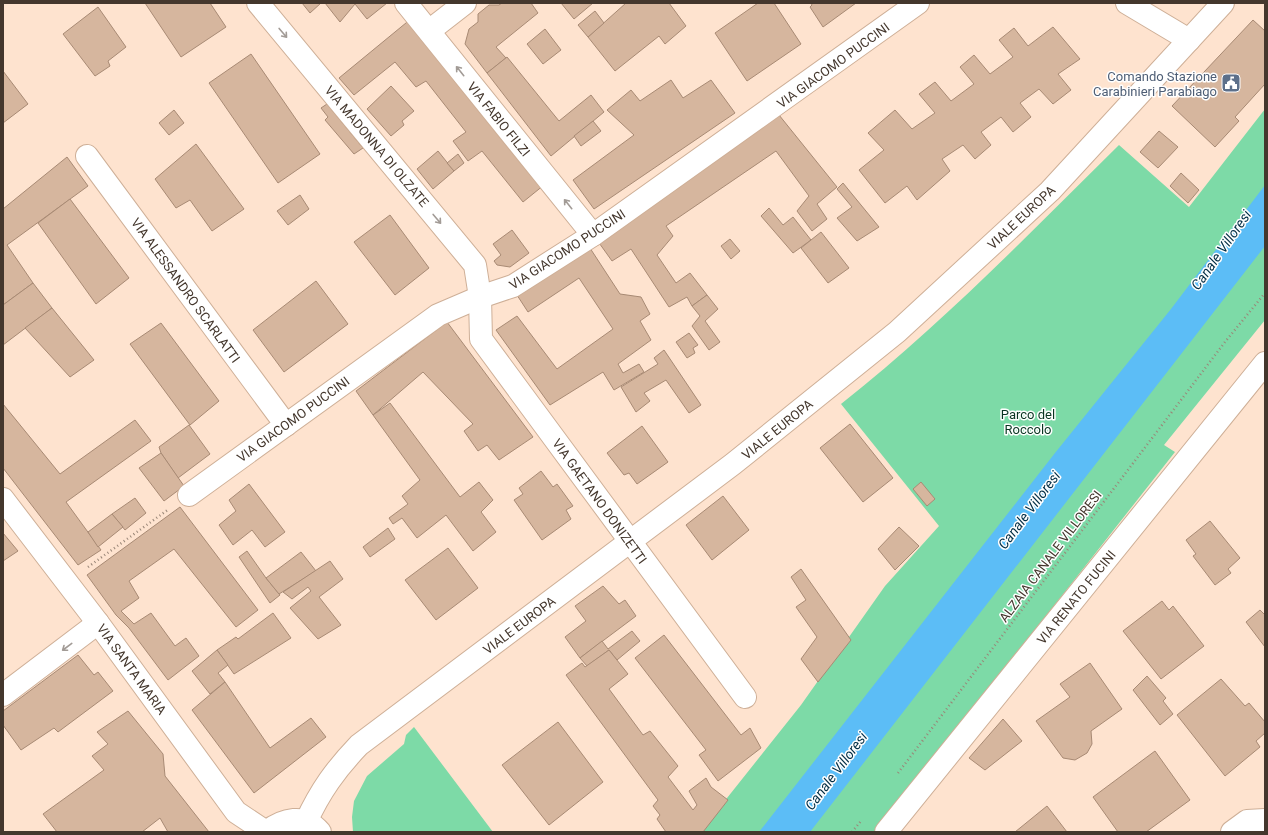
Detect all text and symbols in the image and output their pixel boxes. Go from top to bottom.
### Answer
street label: VIA GIACOMO PUCCINI [774,20,892,111]
one-way arrow [278,28,287,38]
one-way arrow [456,65,465,76]
place label: Comando Stazione Carabinieri Parabiago [1093,69,1217,99]
public building icon: Comando Stazione Carabinieri Parabiago [1220,72,1242,94]
street label: VIA FABIO FILZI [464,79,533,159]
street label: VIA MADONNA DI OLZATE [322,83,432,210]
street label: VIALE EUROPA [985,182,1059,252]
one-way arrow [564,199,573,210]
street label: VIA GIACOMO PUCCINI [506,206,628,293]
water label: Canale Villoresi [1188,207,1255,293]
one-way arrow [433,214,442,225]
street label: VIA ALESSANDRO SCARLATTI [128,215,243,365]
street label: VIA GIACOMO PUCCINI [234,374,352,465]
street label: VIALE EUROPA [739,396,816,462]
park label: Parco del Roccolo [1001,407,1055,437]
street label: VIA GAETANO DONIZETTI [549,436,650,567]
water label: Canale Villoresi [995,467,1064,552]
street label: ALZAIA CANALE VILLORESI [996,488,1105,625]
street label: VIA RENATO FUCINI [1034,547,1119,647]
street label: VIALE EUROPA [480,593,559,657]
street label: VIA SANTA MARIA [94,621,170,718]
one-way arrow [62,642,73,651]
water label: Canale Villoresi [802,728,871,813]

